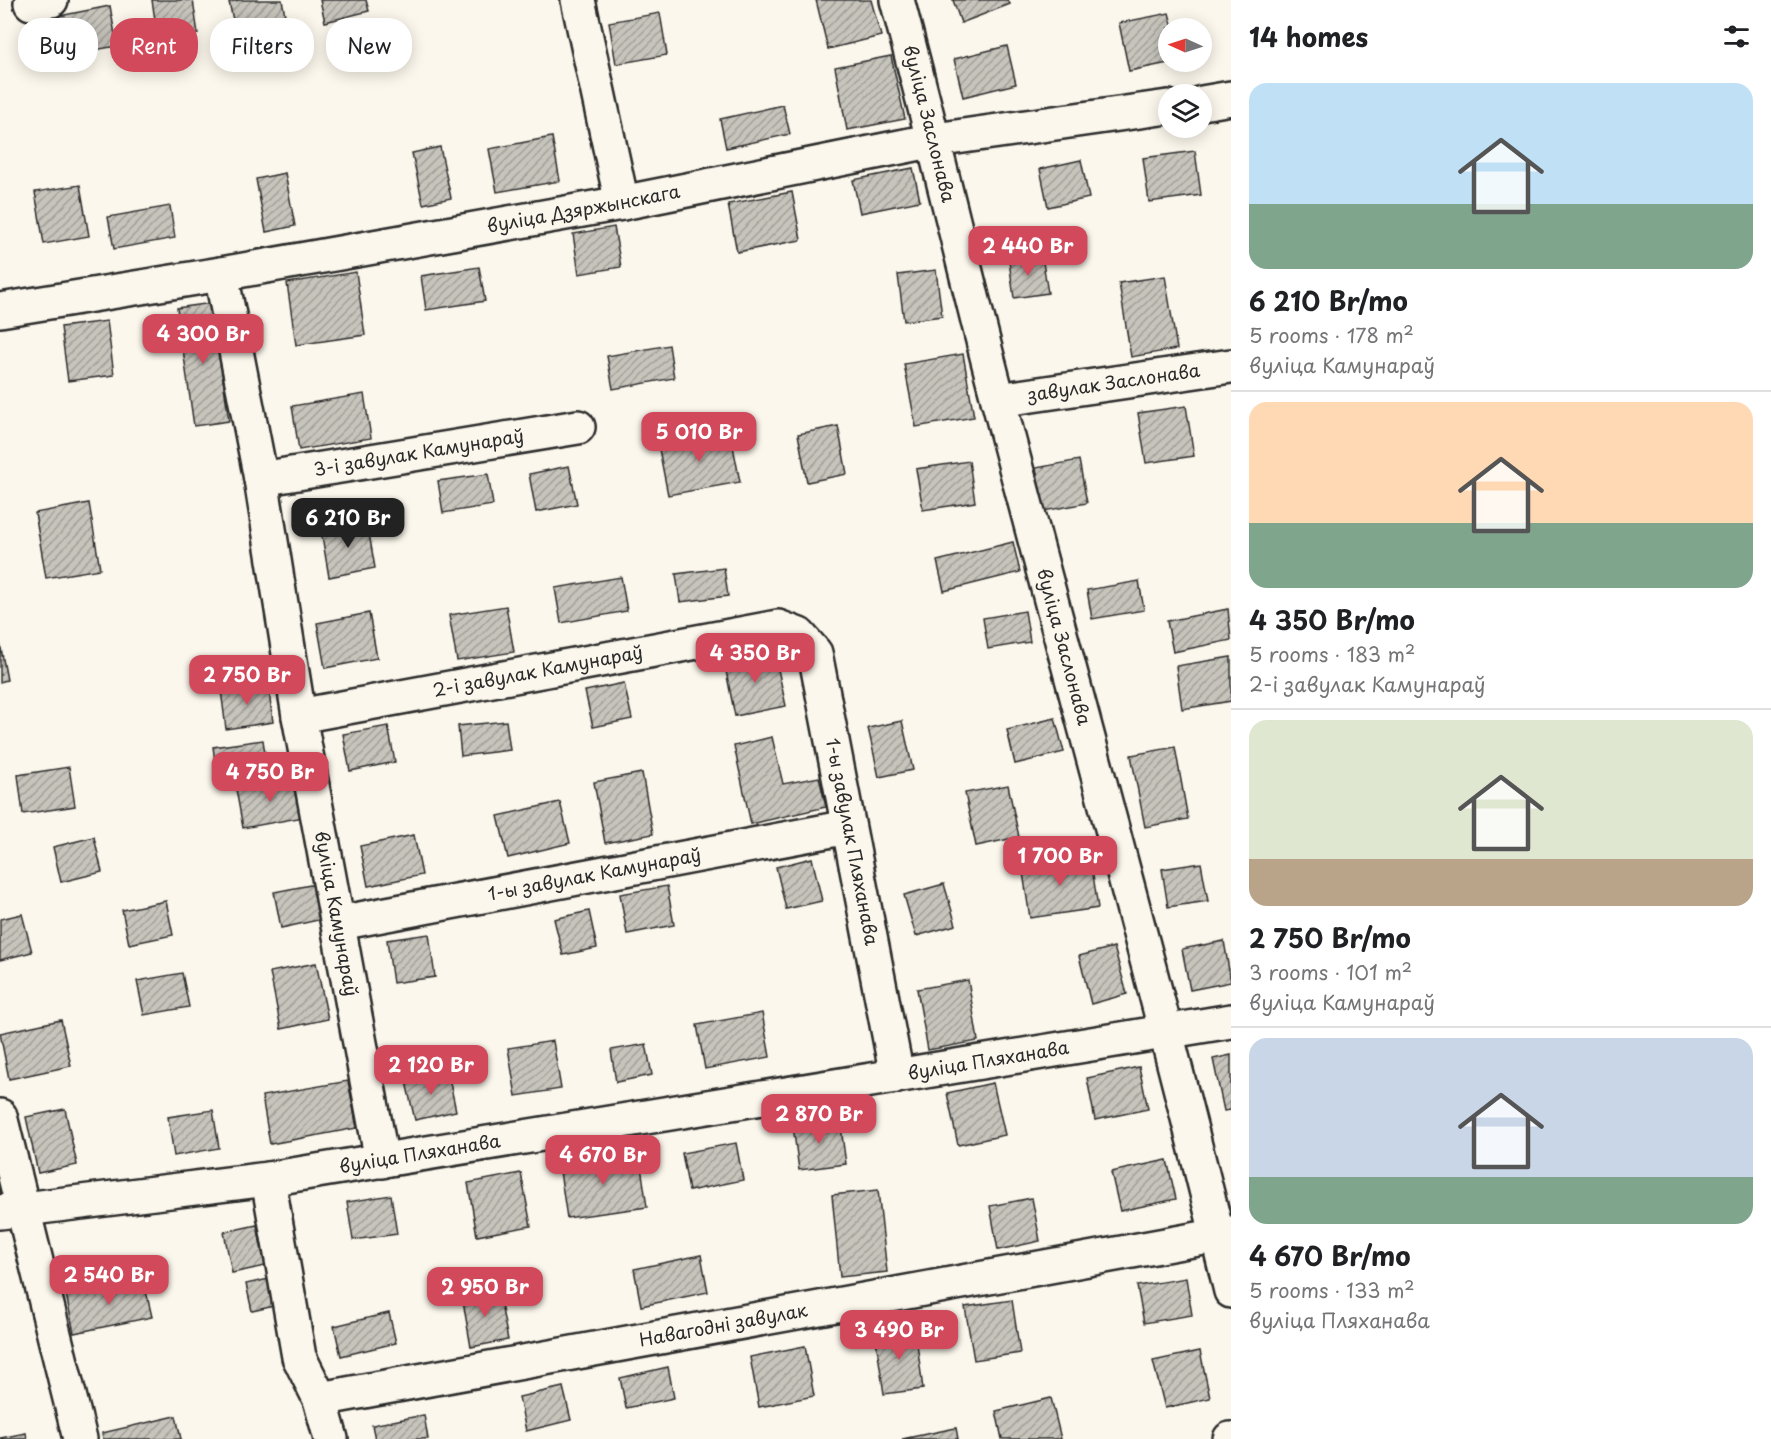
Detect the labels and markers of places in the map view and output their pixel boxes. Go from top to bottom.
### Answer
pin: 2 440 Br [966,226,1090,277]
pin: 4 300 Br [141,314,265,365]
pin: 5 010 Br [637,412,761,463]
pin: 6 210 Br [286,498,410,549]
pin: 4 350 Br [693,633,817,684]
pin: 2 750 Br [185,655,309,706]
pin: 4 750 Br [208,752,332,803]
pin: 1 700 Br [998,836,1122,887]
pin: 2 120 Br [369,1045,493,1096]
pin: 2 870 Br [757,1094,881,1145]
pin: 4 670 Br [541,1135,665,1186]
pin: 2 540 Br [47,1255,171,1306]
pin: 2 950 Br [423,1267,547,1318]
pin: 3 490 Br [837,1310,961,1361]

